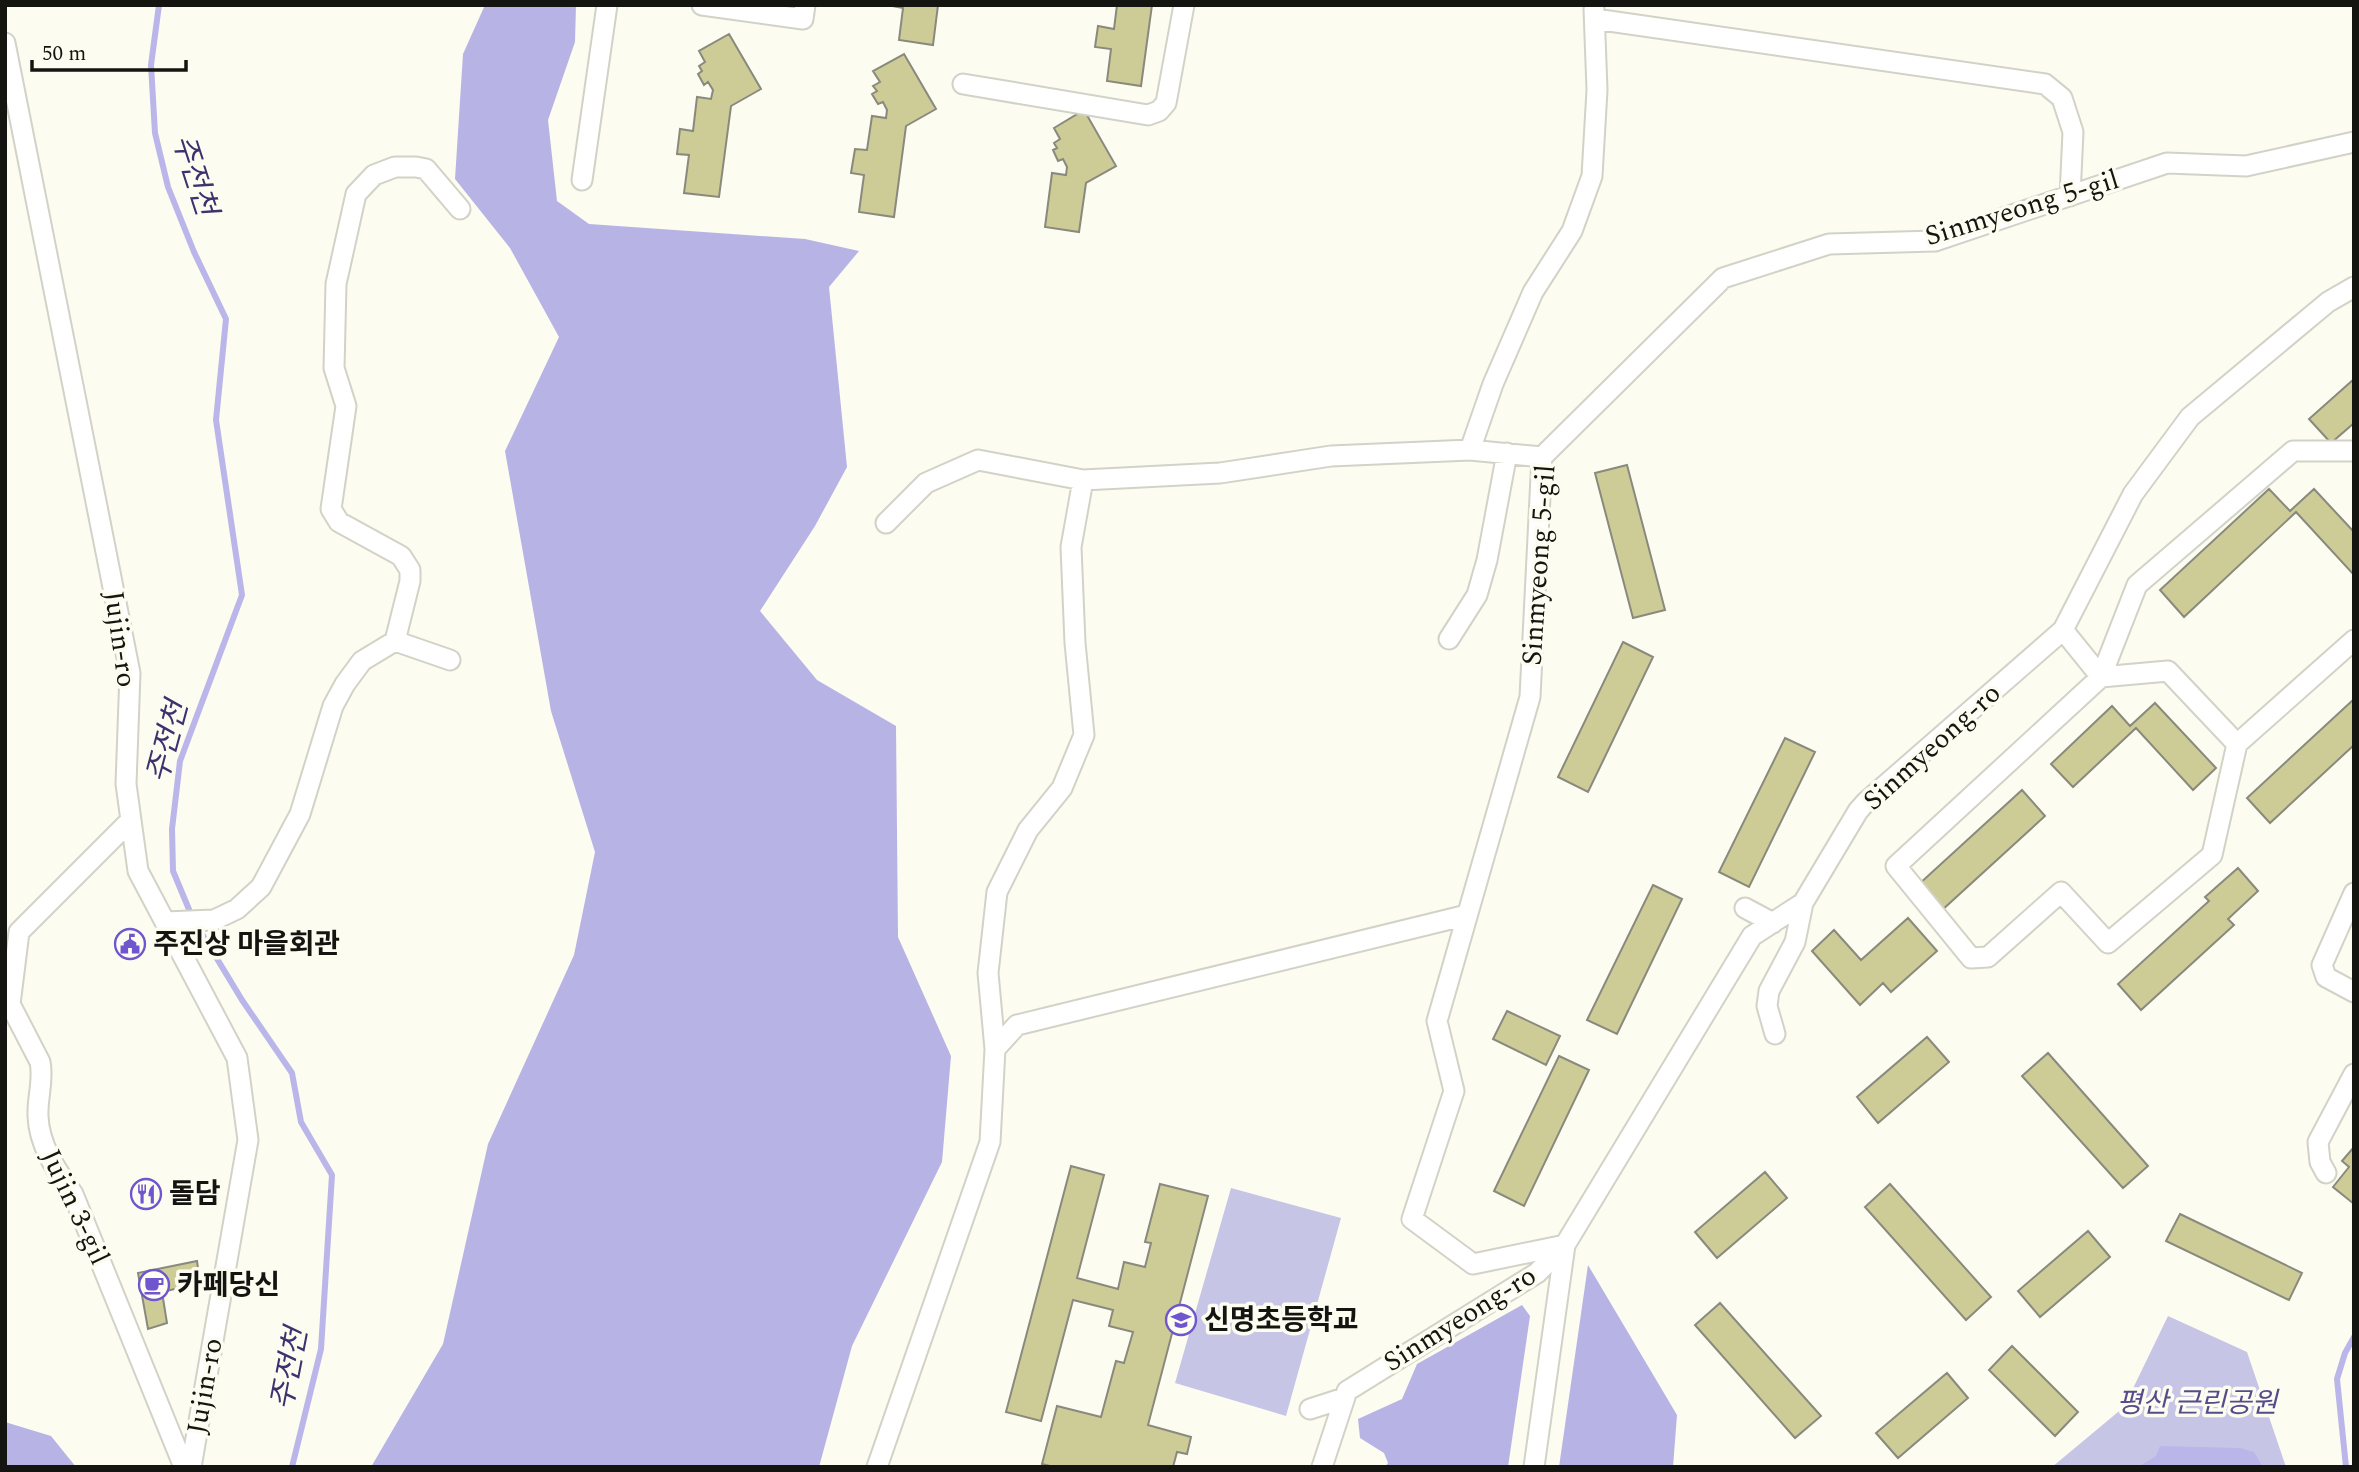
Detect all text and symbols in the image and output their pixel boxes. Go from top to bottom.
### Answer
scale bar [32,28,186,72]
text: 50 m [42,38,86,70]
water label: 주전천 [159,129,230,225]
street label: Sinmyeong 5-gil [1920,158,2124,258]
street label: Sinmyeong 5-gil [1511,463,1567,667]
street label: Jujin-ro [92,588,148,690]
street label: Sinmyeong-ro [1853,673,2011,821]
water label: 주전천 [135,693,202,788]
place label: 주진상 마을회관 [153,923,340,966]
public building icon: 주진상 마을회관 [113,927,147,961]
street label: Jujin 3-gil [29,1142,121,1272]
place label: 돌담 [169,1173,221,1216]
restaurant icon: 돌담 [129,1177,163,1211]
street label: Sinmyeong-ro [1375,1255,1545,1383]
place label: 카페당신 [177,1264,280,1307]
cafe icon: 카페당신 [137,1268,171,1302]
place label: 신명초등학교 [1204,1299,1359,1342]
school or university icon: 신명초등학교 [1164,1303,1198,1337]
water label: 주전천 [260,1321,321,1414]
street label: Jujin-ro [175,1335,235,1437]
park label: 평산 근린공원 [2116,1382,2280,1425]

